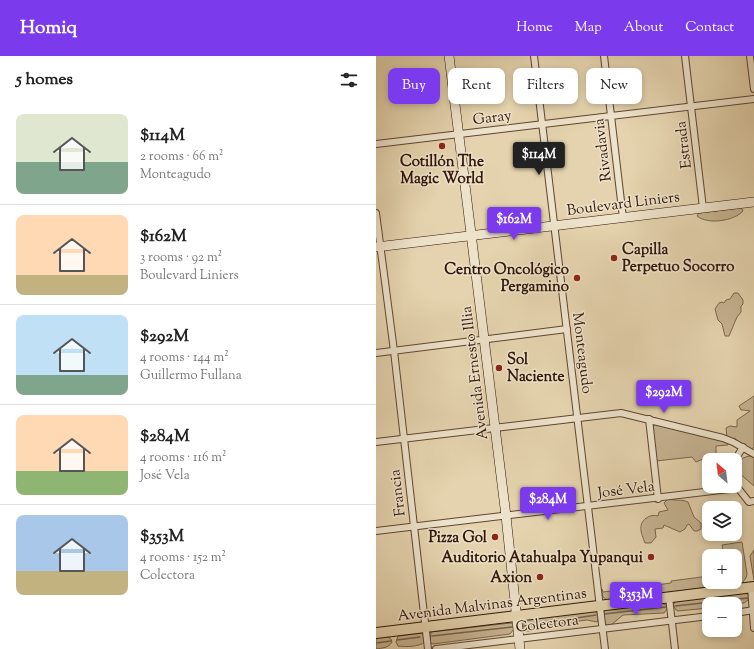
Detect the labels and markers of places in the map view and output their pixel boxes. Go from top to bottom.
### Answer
marker: Cotillón The Magic World [437,141,447,151]
pin: $114M [511,142,567,176]
place label: Cotillón The Magic World [400,152,484,190]
pin: $162M [486,207,542,241]
place label: Capilla Perpetuo Socorro [622,240,734,278]
marker: Capilla Perpetuo Socorro [609,253,619,263]
place label: Centro Oncológico Pergamino [444,260,569,298]
marker: Centro Oncológico Pergamino [572,273,582,283]
place label: Sol Naciente [507,350,564,388]
marker: Sol Naciente [494,363,504,373]
pin: $292M [636,380,692,414]
pin: $284M [520,487,576,521]
place label: Pizza Gol [428,528,488,549]
marker: Pizza Gol [490,532,500,542]
place label: Auditorio Atahualpa Yupanqui [441,548,644,569]
marker: Auditorio Atahualpa Yupanqui [646,552,656,562]
place label: Axion [490,568,532,589]
marker: Axion [535,572,545,582]
pin: $353M [608,582,664,616]

